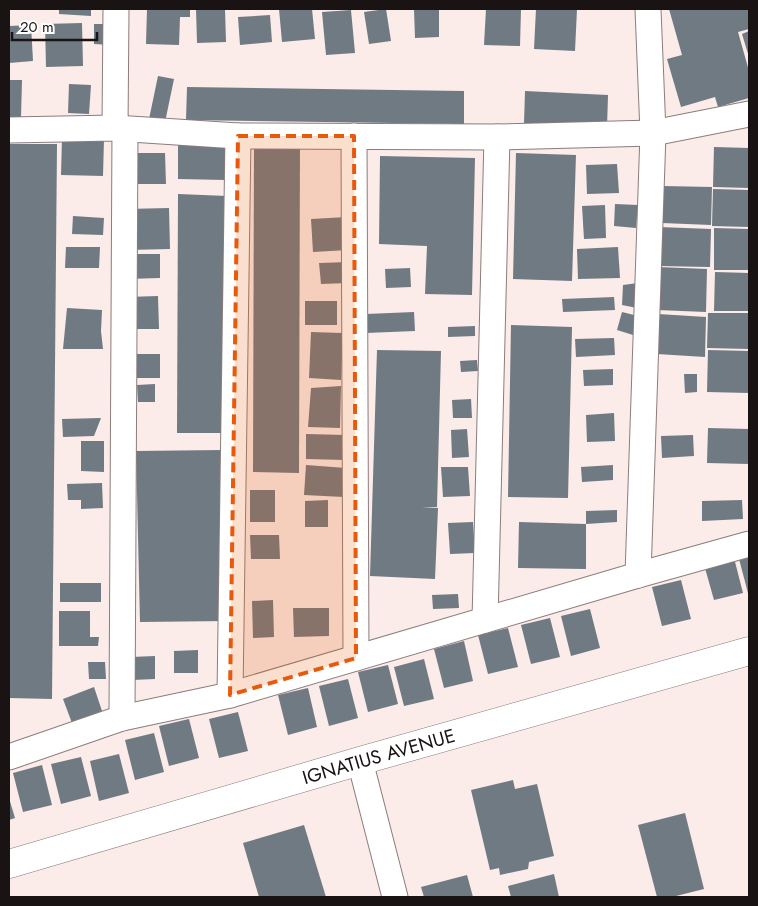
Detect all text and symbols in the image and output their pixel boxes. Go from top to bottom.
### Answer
scale bar [12,10,98,42]
text: 20 m [20,16,54,38]
street label: IGNATIUS AVENUE [299,722,458,791]

